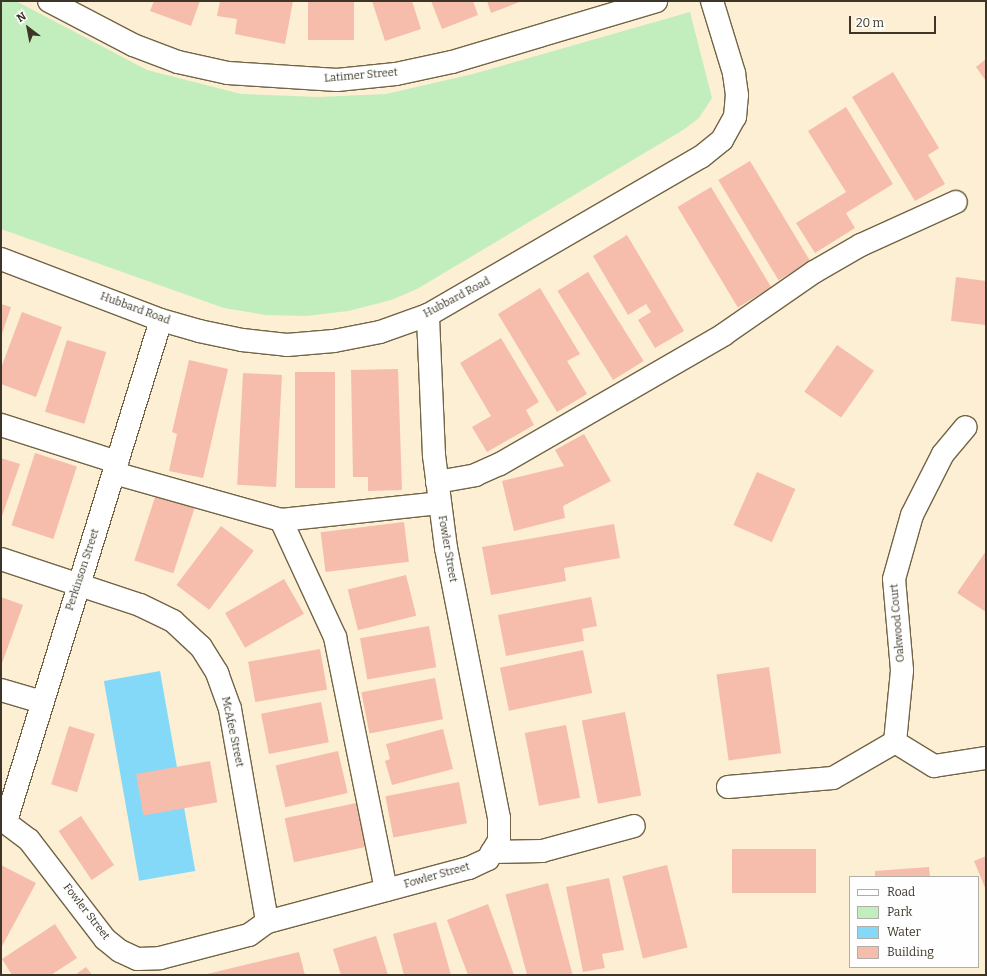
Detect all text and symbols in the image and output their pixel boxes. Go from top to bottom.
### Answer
north arrow [8,8,48,48]
scale bar [851,8,938,34]
text: N [14,10,28,25]
text: 20 m [856,16,884,30]
street label: Latimer Street [324,66,398,86]
street label: Hubbard Road [421,275,493,321]
street label: Hubbard Road [98,290,172,328]
street label: Fowler Street [435,514,459,584]
street label: Perkinson Street [64,527,102,613]
street label: Oakwood Court [888,583,908,663]
street label: McAfee Street [218,695,246,769]
street label: Fowler Street [403,860,471,892]
legend [849,876,979,968]
street label: Fowler Street [60,881,112,943]
text: Road [887,885,915,899]
text: Park [887,905,912,919]
text: Water [887,925,921,939]
text: Building [887,945,934,959]

